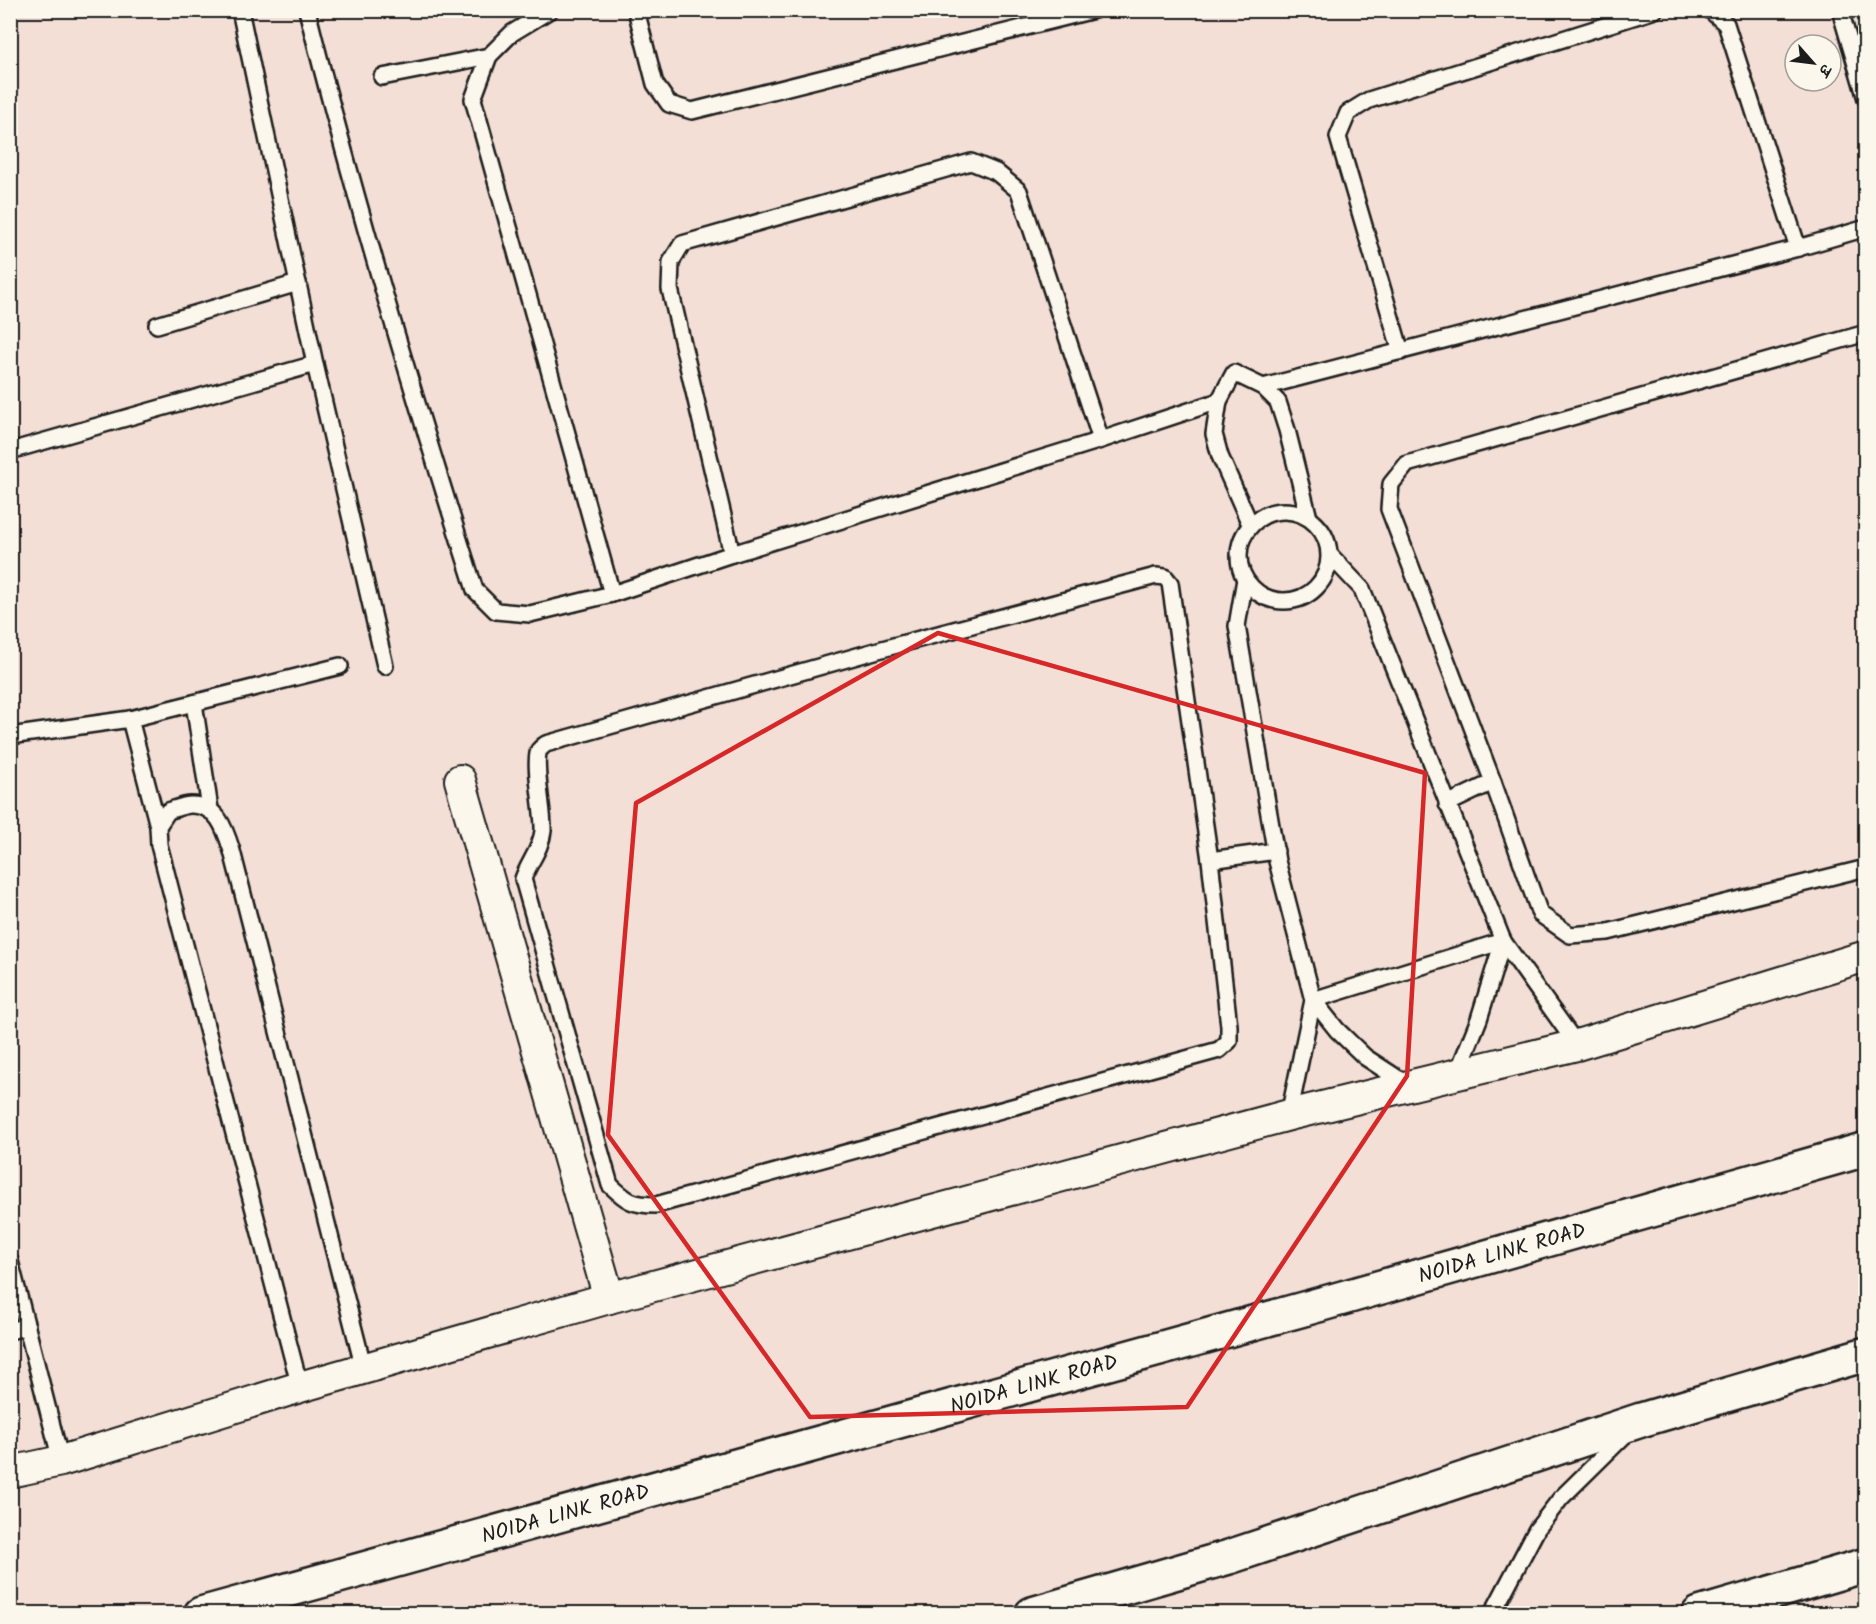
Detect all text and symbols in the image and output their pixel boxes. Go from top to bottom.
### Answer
north arrow [1783,33,1843,93]
text: उ [1810,59,1838,82]
street label: NOIDA LINK ROAD [1415,1215,1590,1294]
street label: NOIDA LINK ROAD [946,1346,1122,1424]
street label: NOIDA LINK ROAD [478,1476,653,1554]

